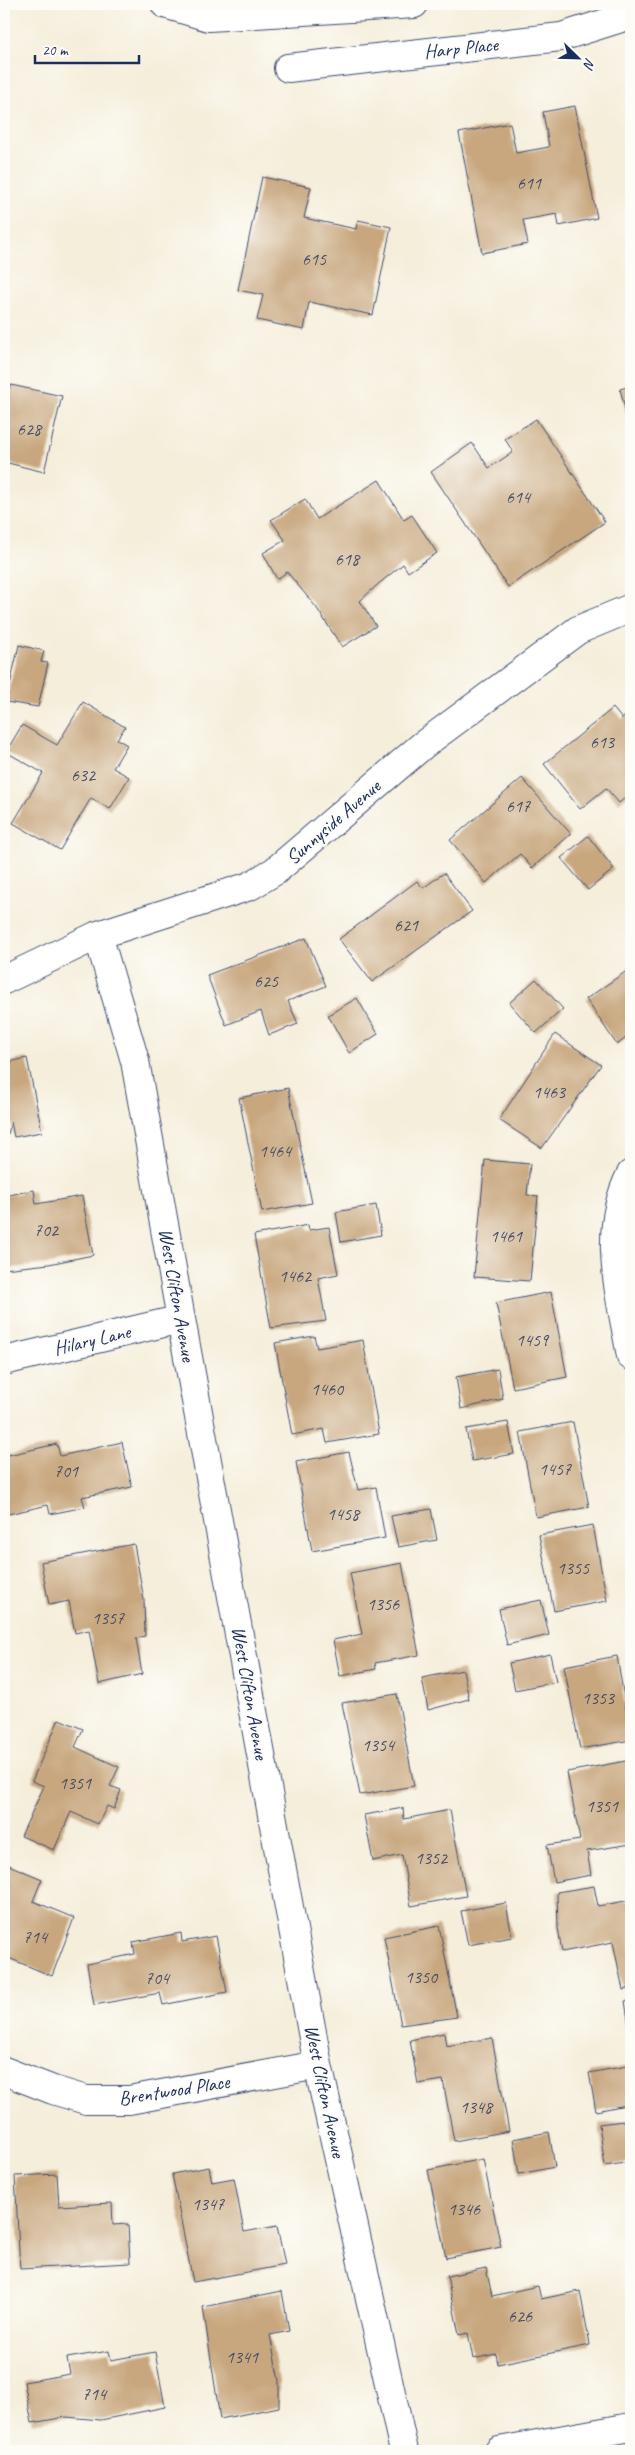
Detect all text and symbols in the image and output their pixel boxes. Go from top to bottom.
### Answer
scale bar [35,32,139,64]
street label: Harp Place [423,32,501,64]
north arrow [552,32,602,82]
text: 20 m [42,41,69,60]
text: N [579,56,599,72]
house number: 611 [517,172,542,194]
house number: 615 [302,248,327,270]
house number: 628 [17,418,43,440]
house number: 614 [506,486,532,508]
house number: 618 [335,548,361,570]
house number: 613 [590,731,616,753]
house number: 632 [71,764,97,786]
street label: Sunnyside Avenue [281,773,387,870]
house number: 617 [506,795,531,817]
house number: 621 [394,914,419,936]
house number: 625 [254,970,279,992]
house number: 1463 [533,1081,567,1103]
house number: 1464 [259,1140,293,1162]
house number: 702 [34,1219,60,1241]
house number: 1461 [490,1225,523,1247]
street label: West Clifton Avenue [153,1226,201,1365]
house number: 1462 [279,1265,313,1287]
street label: Hilary Lane [51,1319,134,1361]
house number: 1459 [516,1329,550,1351]
house number: 1460 [311,1378,345,1400]
house number: 1457 [539,1458,572,1480]
house number: 701 [54,1460,79,1482]
house number: 1458 [327,1503,361,1525]
house number: 1355 [557,1557,590,1579]
house number: 1356 [367,1593,400,1615]
house number: 1357 [92,1607,125,1629]
street label: West Clifton Avenue [226,1624,274,1763]
house number: 1353 [582,1687,616,1709]
house number: 1354 [362,1734,396,1756]
house number: 1351 [59,1772,92,1794]
house number: 1351 [586,1795,619,1817]
house number: 1352 [415,1847,449,1869]
house number: 714 [23,1926,49,1948]
house number: 1350 [405,1966,439,1988]
house number: 704 [145,1967,171,1989]
street label: West Clifton Avenue [299,2022,352,2161]
street label: Brentwood Place [117,2069,233,2111]
house number: 1348 [460,2096,494,2118]
house number: 1347 [192,2193,225,2215]
house number: 1346 [448,2198,481,2220]
house number: 626 [508,2305,533,2327]
house number: 1341 [226,2346,259,2368]
house number: 714 [82,2383,108,2405]

